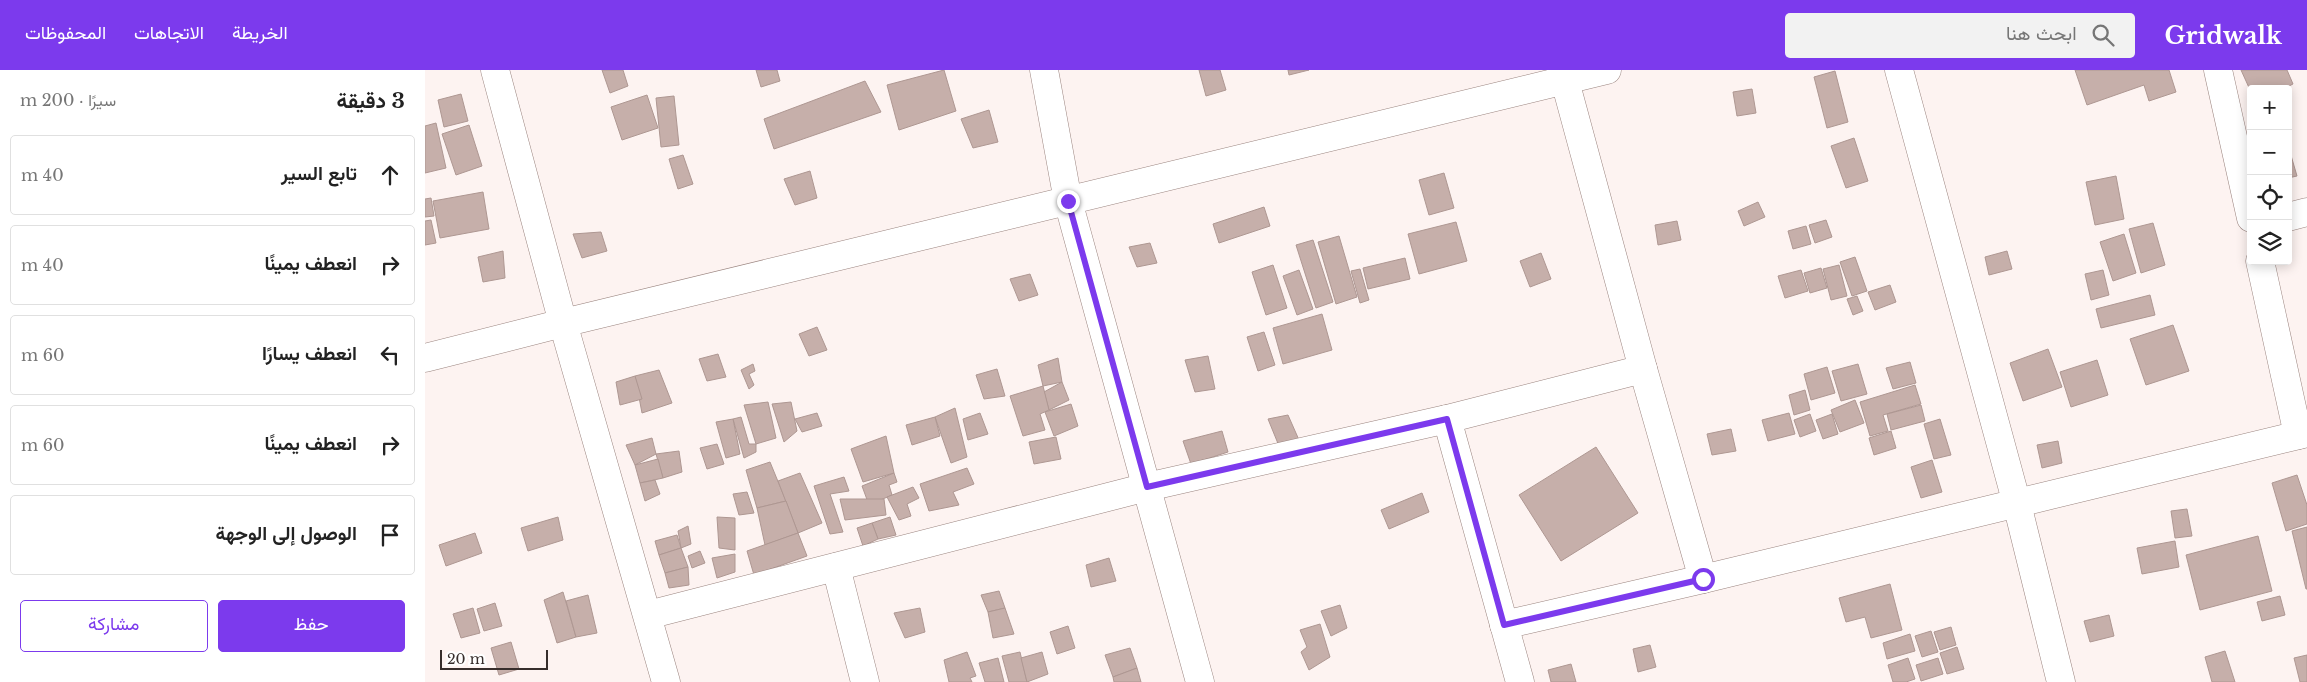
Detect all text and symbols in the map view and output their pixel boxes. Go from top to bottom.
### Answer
search box [1785,13,2135,58]
icon: search [2089,21,2117,49]
text: Gridwalk [2165,21,2282,50]
text: المحفوظات [25,22,106,44]
text: الاتجاهات [134,22,204,44]
text: الخريطة [232,22,288,44]
text: ابحث هنا [2006,22,2077,45]
map controls [2247,85,2292,265]
button: + [2247,85,2292,130]
text: 3 دقيقة [337,88,405,114]
text: سيرًا · 200 m [20,90,116,110]
button: − [2247,130,2292,175]
icon: ahead [376,161,404,189]
text: تابع السير [281,162,357,185]
text: 40 m [21,165,64,185]
button: locate [2247,175,2292,220]
route end [1057,190,1080,213]
button: layers [2247,220,2292,265]
icon: right [376,251,404,279]
text: انعطف يمينًا [264,252,357,275]
text: 40 m [21,255,64,275]
icon: left [376,341,404,369]
text: انعطف يسارًا [262,342,357,365]
text: 60 m [21,345,64,365]
icon: right [376,431,404,459]
text: انعطف يمينًا [264,432,357,455]
text: 60 m [21,435,64,455]
icon: arrive [376,521,404,549]
text: الوصول إلى الوجهة [216,522,357,545]
route start [1692,568,1715,591]
button: مشاركة [20,600,208,652]
button: حفظ [218,600,405,652]
scale bar [440,647,547,670]
text: 20 m [447,650,485,668]

